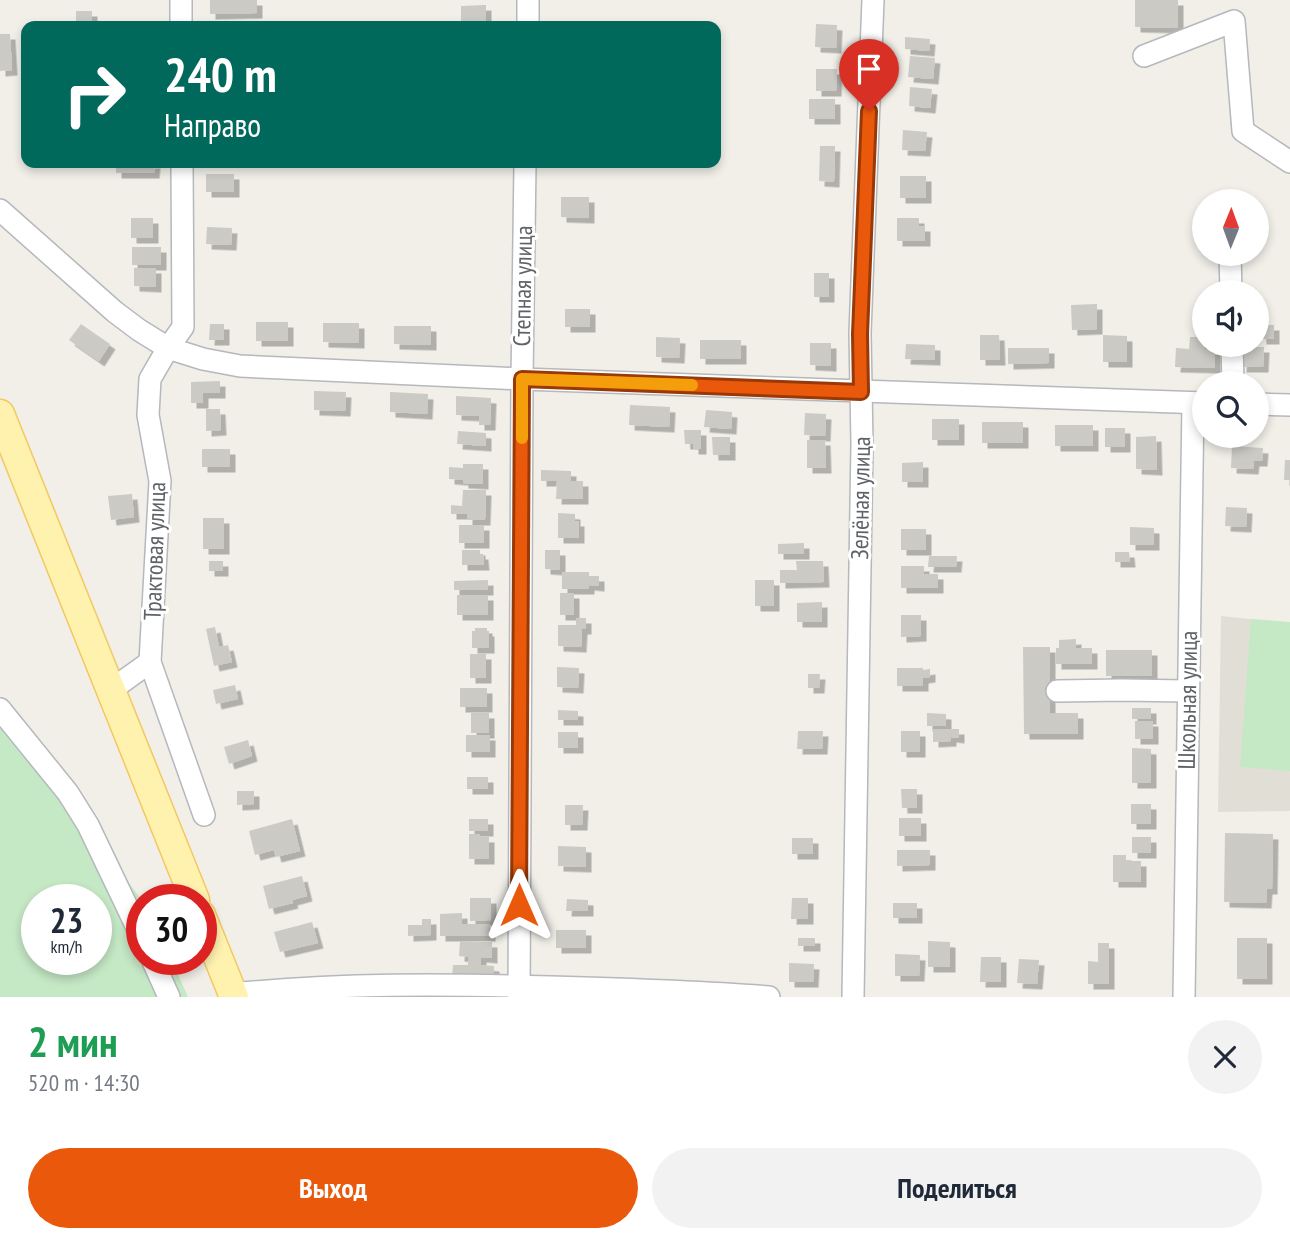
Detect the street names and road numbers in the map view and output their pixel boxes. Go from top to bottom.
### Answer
street label: Степная улица [506,225,539,347]
street label: Зелёная улица [844,436,877,560]
street label: Трактовая улица [137,481,172,621]
street label: Школьная улица [1171,630,1204,770]

